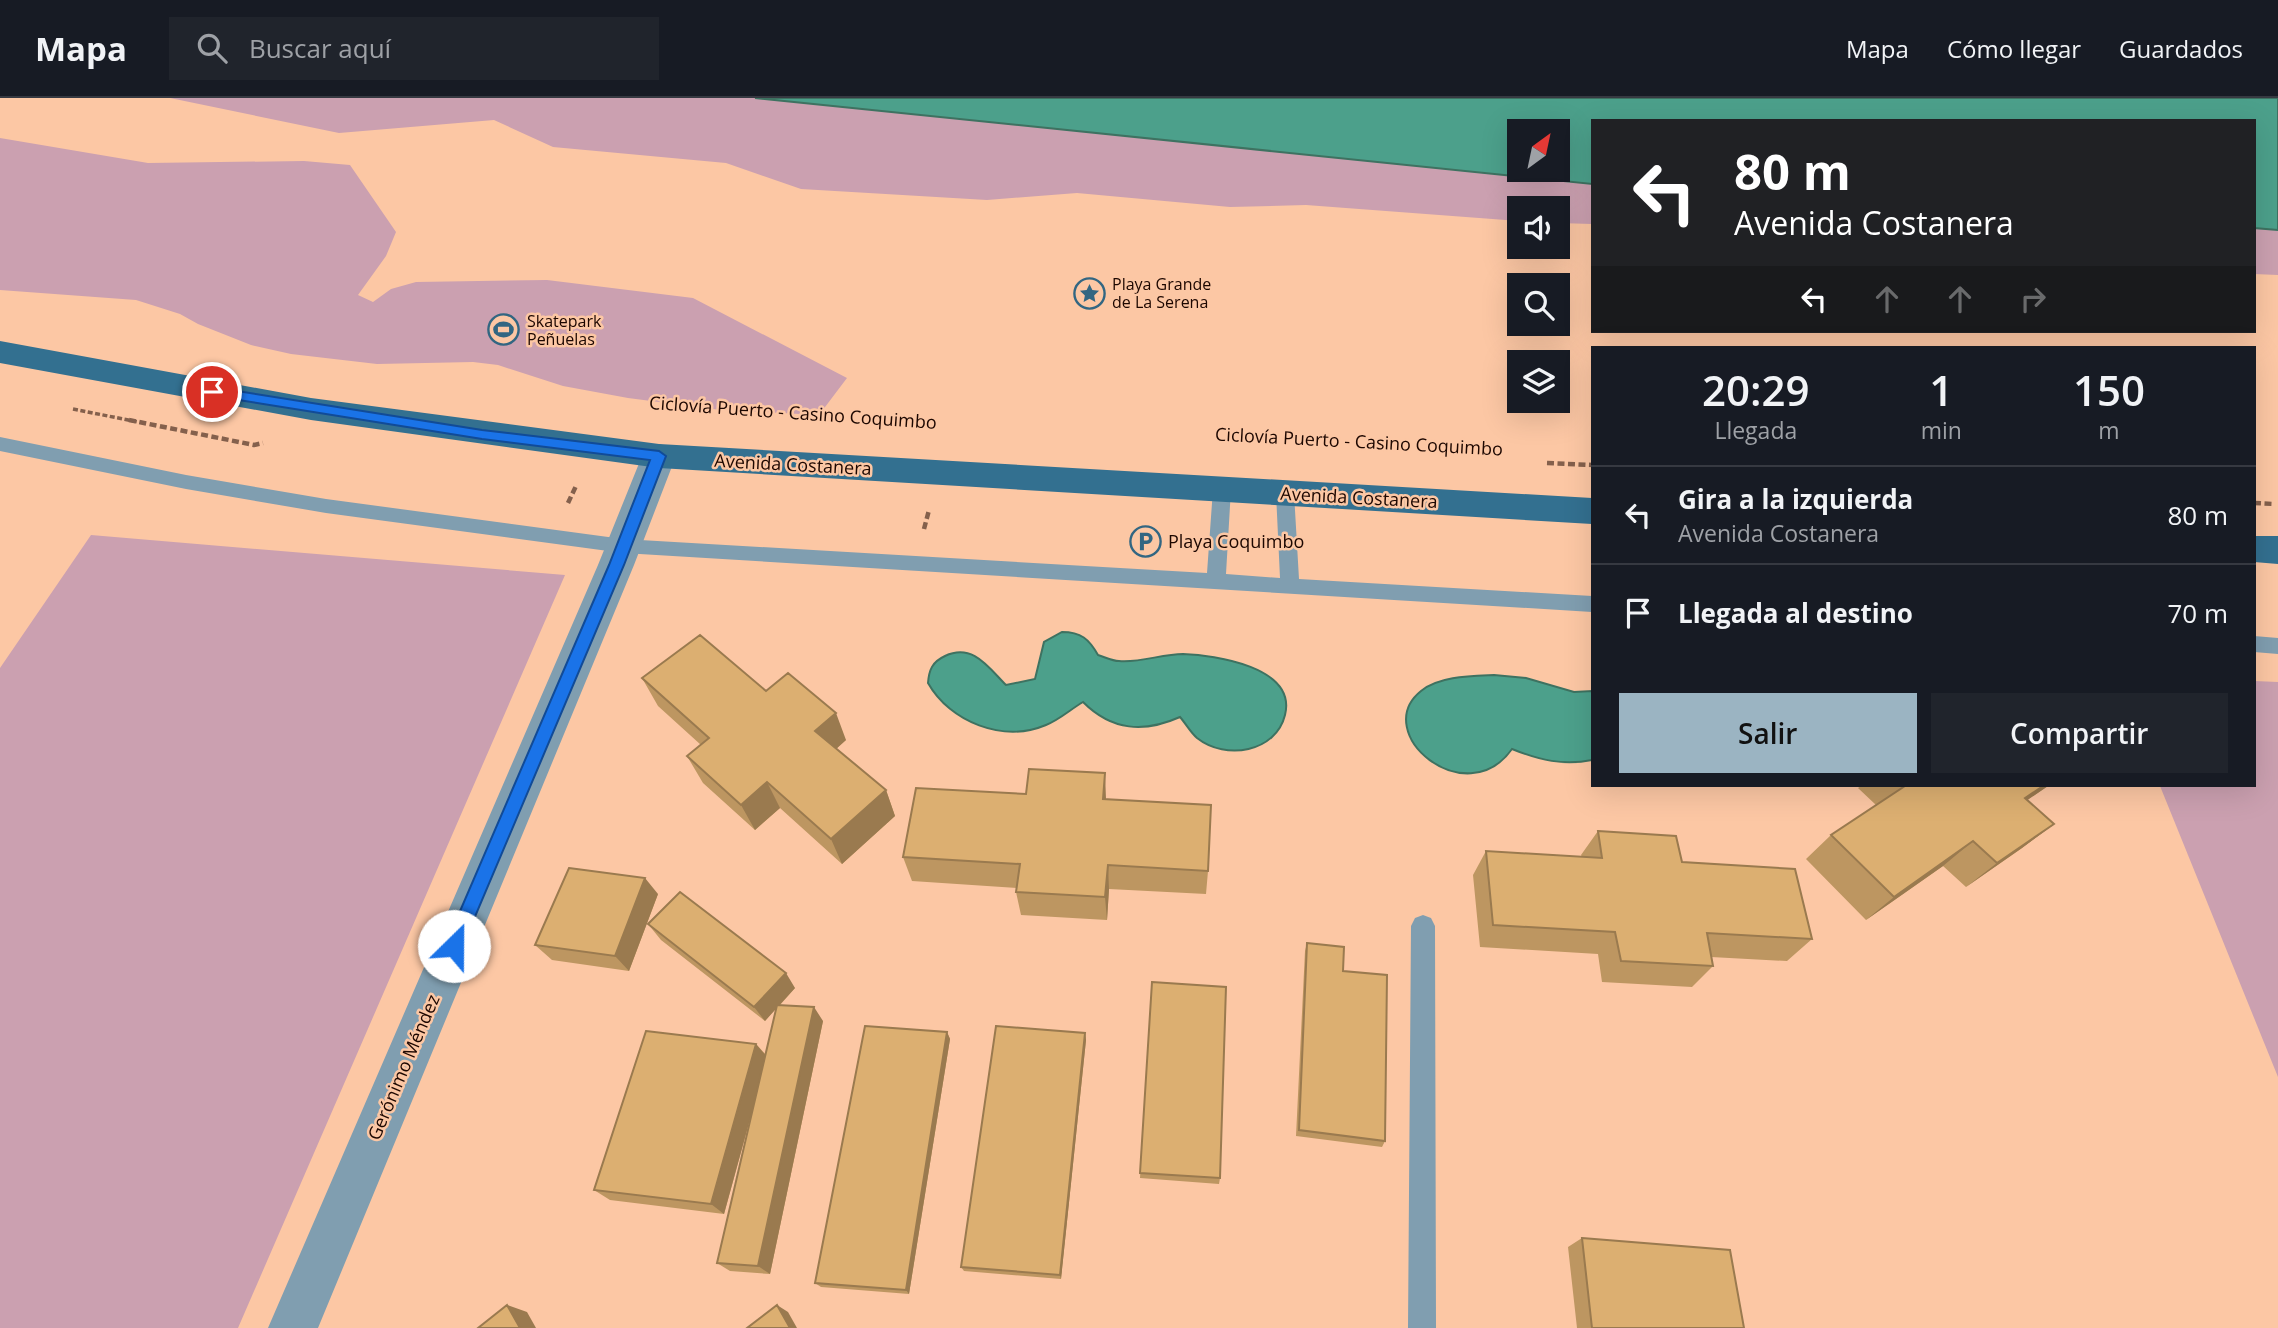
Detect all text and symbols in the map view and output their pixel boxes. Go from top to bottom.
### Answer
search box [169,17,659,80]
text: Mapa [35,26,127,71]
icon: search [193,29,231,67]
text: Buscar aquí [249,30,391,66]
text: Mapa [1846,32,1909,65]
text: Cómo llegar [1947,32,2081,65]
text: Guardados [2119,32,2243,65]
north arrow [1507,119,1570,182]
map controls [1507,119,1570,413]
text: 80 m [1734,138,1851,204]
icon: left [1619,147,1710,238]
button: sound [1507,196,1570,259]
text: Avenida Costanera [1734,201,2014,244]
place label: Playa Grande de La Serena [1112,273,1211,313]
button: search [1507,273,1570,336]
place icon: Playa Grande de La Serena [1072,276,1106,310]
icon: left [1795,280,1833,318]
icon: ahead [1868,280,1906,318]
icon: ahead [1941,280,1979,318]
icon: right [2014,280,2052,318]
place label: Skatepark Peñuelas [527,310,602,350]
sports icon: Skatepark Peñuelas [487,313,521,347]
button: layers [1507,350,1570,413]
text: 20:29 [1702,361,1810,418]
text: 1 [1929,361,1953,418]
text: 150 [2073,361,2145,418]
pin [182,362,242,422]
icon: arrive [193,373,231,411]
street label: Ciclovía Puerto - Casino Coquimbo [648,390,938,434]
text: Llegada [1714,414,1797,446]
text: min [1921,414,1962,446]
text: m [2098,414,2120,446]
street label: Ciclovía Puerto - Casino Coquimbo [1215,421,1503,461]
street label: Avenida Costanera [714,448,872,480]
street label: Avenida Costanera [1280,481,1438,513]
text: Gira a la izquierda [1678,481,1913,517]
icon: left [1619,496,1657,534]
text: 80 m [2167,497,2228,533]
text: Avenida Costanera [1678,517,1879,549]
parking icon: Playa Coquimbo [1128,524,1162,558]
place label: Playa Coquimbo [1168,529,1304,553]
icon: arrive [1619,594,1657,632]
text: Llegada al destino [1678,595,1913,631]
text: 70 m [2167,595,2228,631]
button: Salir [1619,693,1917,773]
button: Compartir [1931,693,2228,773]
position arrow [417,909,491,983]
street label: Gerónimo Méndez [361,990,445,1144]

